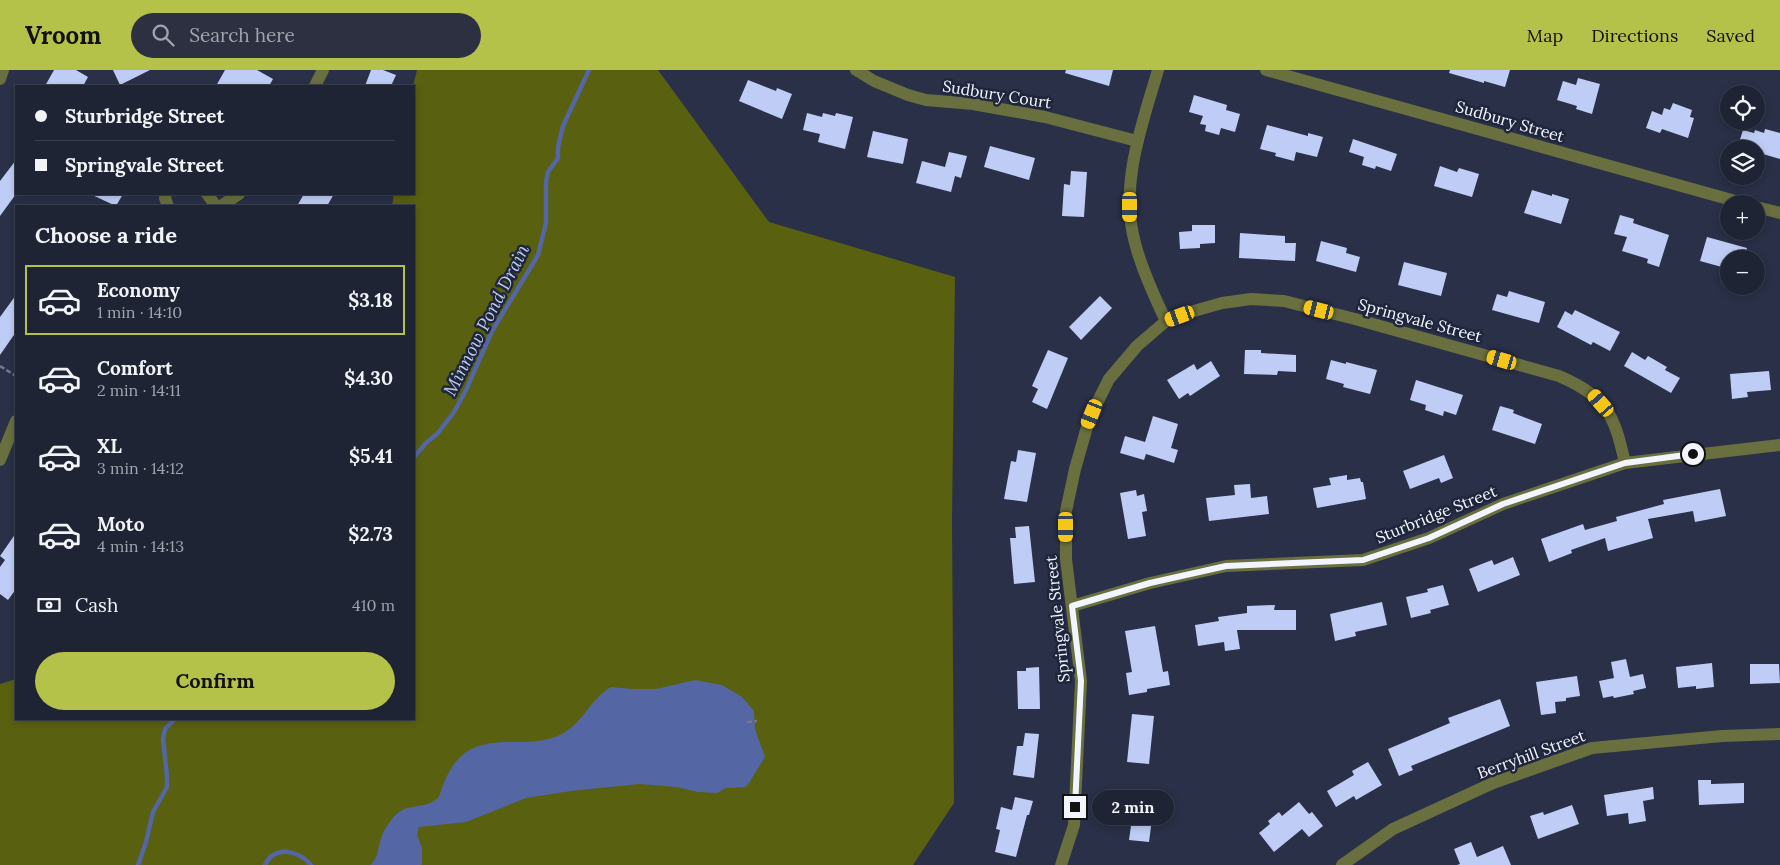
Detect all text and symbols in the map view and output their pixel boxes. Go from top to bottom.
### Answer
search box [131,13,481,58]
text: Vroom [25,20,101,51]
icon: search [149,21,177,49]
text: Search here [189,23,295,47]
text: Map [1527,24,1563,47]
text: Directions [1591,24,1678,47]
text: Saved [1706,24,1755,47]
street label: Sudbury Court [941,76,1054,113]
map controls [1720,85,1765,295]
button: locate [1720,85,1765,130]
street label: Sudbury Street [1453,96,1567,146]
text: Sturbridge Street [65,104,224,128]
button: layers [1720,140,1765,185]
text: Springvale Street [65,153,224,177]
car [1122,192,1137,222]
button: + [1720,195,1765,240]
text: Choose a ride [35,221,177,249]
water label: Minnow Pond Drain [438,241,534,399]
button: − [1720,250,1765,295]
icon: car [37,278,82,323]
text: Economy [97,278,180,302]
text: $3.18 [348,288,393,312]
street label: Springvale Street [1356,294,1485,346]
car [1302,299,1335,321]
text: 1 min · 14:10 [97,302,182,322]
car [1163,304,1196,328]
car [1485,349,1518,371]
icon: car [37,356,82,401]
text: Comfort [97,356,173,380]
text: $4.30 [344,366,393,390]
text: 2 min · 14:11 [97,380,181,400]
car [1585,387,1616,419]
car [1079,397,1104,431]
icon: car [37,434,82,479]
text: XL [97,434,122,458]
route start [1682,443,1704,465]
text: $5.41 [349,444,393,468]
text: 3 min · 14:12 [97,458,184,478]
street label: Sturbridge Street [1372,480,1500,547]
icon: car [37,512,82,557]
text: Moto [97,512,144,536]
car [1058,512,1073,542]
text: $2.73 [348,522,393,546]
text: 4 min · 14:13 [97,536,184,556]
street label: Springvale Street [1040,554,1074,683]
icon: cash [35,591,63,619]
text: Cash [75,593,118,617]
text: 410 m [352,595,395,615]
button: Confirm [35,652,395,710]
street label: Berryhill Street [1474,725,1588,783]
callout: 2 min [1092,790,1175,824]
route end [1064,796,1086,818]
text: 2 min [1112,797,1154,817]

